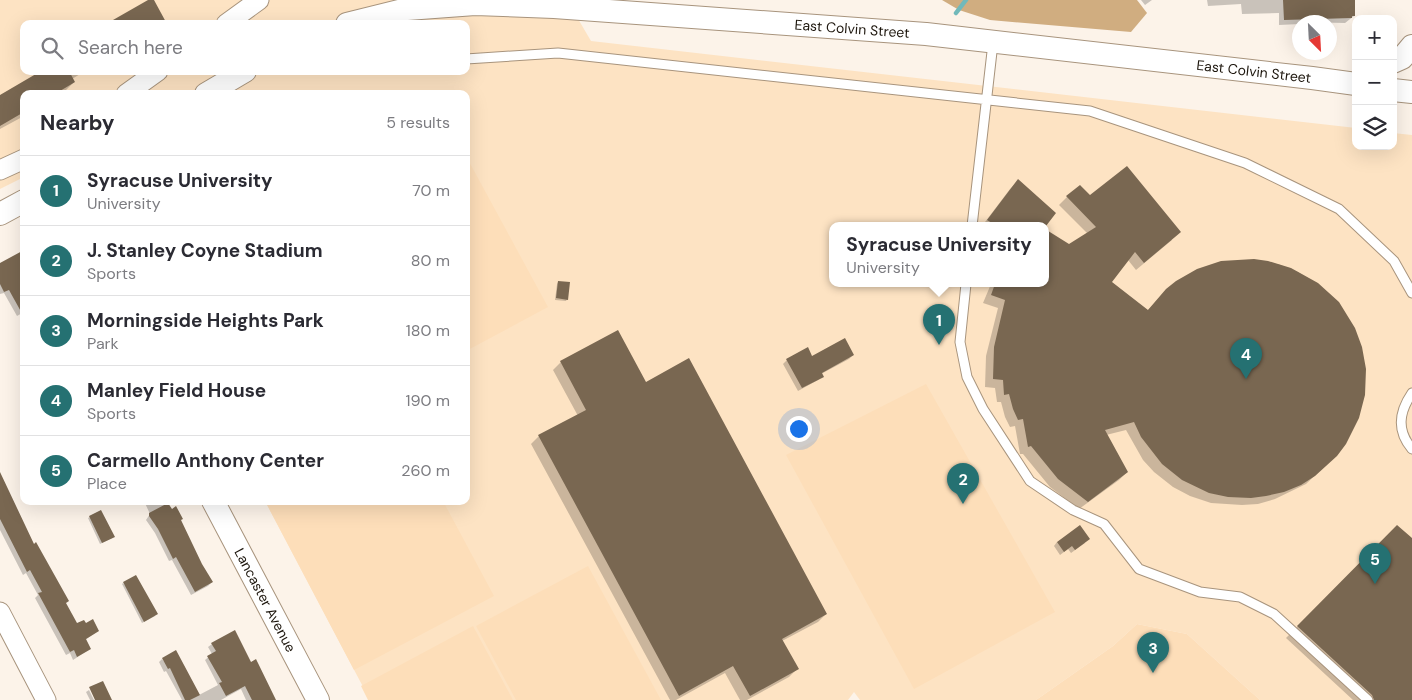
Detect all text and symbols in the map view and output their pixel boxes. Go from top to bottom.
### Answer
street label: East Colvin Street [794,15,910,42]
north arrow [1292,15,1337,60]
map controls [1352,15,1397,150]
button: + [1352,15,1397,60]
search box [20,20,470,75]
icon: search [38,34,66,62]
text: Search here [78,35,183,60]
street label: East Colvin Street [1196,56,1312,87]
button: − [1352,60,1397,105]
button: layers [1352,105,1397,150]
text: Nearby [40,109,114,137]
text: 5 results [386,112,450,133]
text: Syracuse University [87,168,273,193]
text: 1 [53,180,59,201]
text: 70 m [412,180,450,201]
text: University [87,193,161,214]
popup [829,222,1049,287]
text: Syracuse University [846,232,1032,257]
text: J. Stanley Coyne Stadium [87,238,323,263]
text: 2 [51,250,61,271]
text: 80 m [411,250,450,271]
text: University [846,257,920,278]
text: Sports [87,263,136,284]
pin: 1 [923,304,955,345]
text: Morningside Heights Park [87,308,324,333]
text: 3 [51,320,61,341]
text: 180 m [406,320,450,341]
text: Park [87,333,119,354]
pin: 4 [1230,338,1262,379]
text: Manley Field House [87,378,266,403]
text: 4 [51,390,61,411]
text: 190 m [406,390,450,411]
text: Sports [87,403,136,424]
your location [786,416,812,442]
text: Carmello Anthony Center [87,448,324,473]
text: 5 [51,460,61,481]
text: 260 m [401,460,450,481]
pin: 2 [947,463,979,504]
text: Place [87,473,127,494]
pin: 5 [1359,543,1391,584]
street label: Lancaster Avenue [230,545,300,655]
pin: 3 [1137,632,1169,673]

